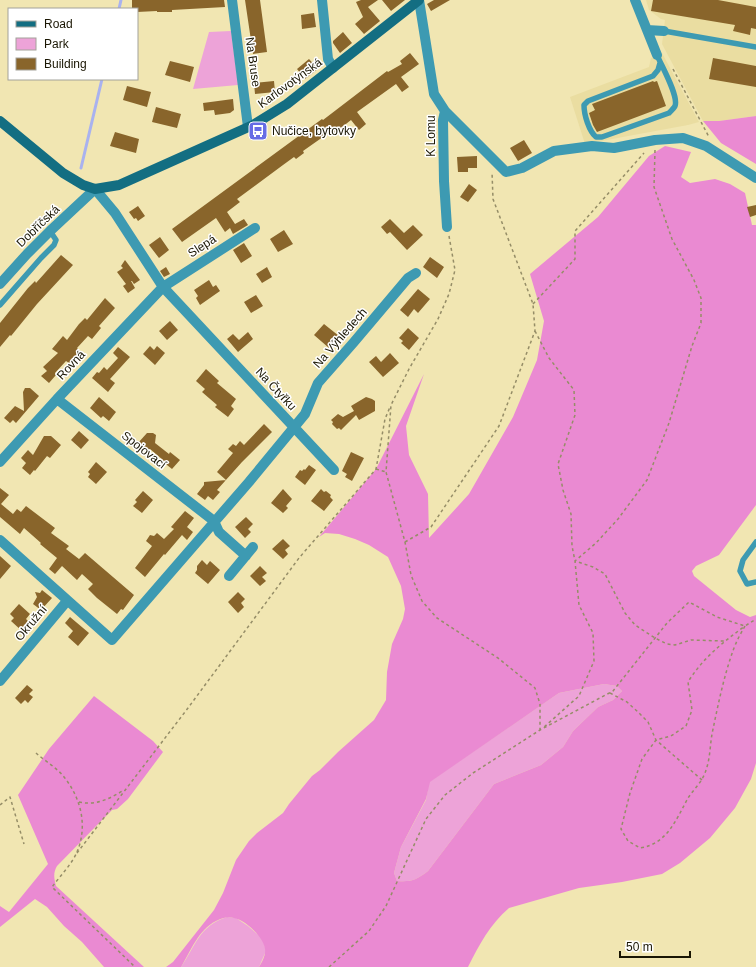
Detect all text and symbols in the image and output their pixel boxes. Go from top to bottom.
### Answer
legend [8,8,138,80]
text: Road [44,17,73,31]
street label: Na Bruse [243,36,263,88]
text: Park [44,37,70,51]
street label: Karlovotýnská [255,55,325,111]
text: Building [44,57,87,71]
street label: K Lomu [424,115,438,157]
bus stop icon: Nučice, bytovky [247,120,269,142]
place label: Nučice, bytovky [272,124,356,138]
street label: Dobříčská [14,202,63,250]
street label: Slepá [185,232,219,260]
street label: Na Výhledech [310,305,370,371]
street label: Rovná [54,347,88,382]
street label: Na Čtyřku [253,364,300,413]
street label: Spojovací [119,428,170,472]
street label: Okružní [12,602,50,644]
scale bar [620,933,690,959]
text: 50 m [626,940,653,954]

